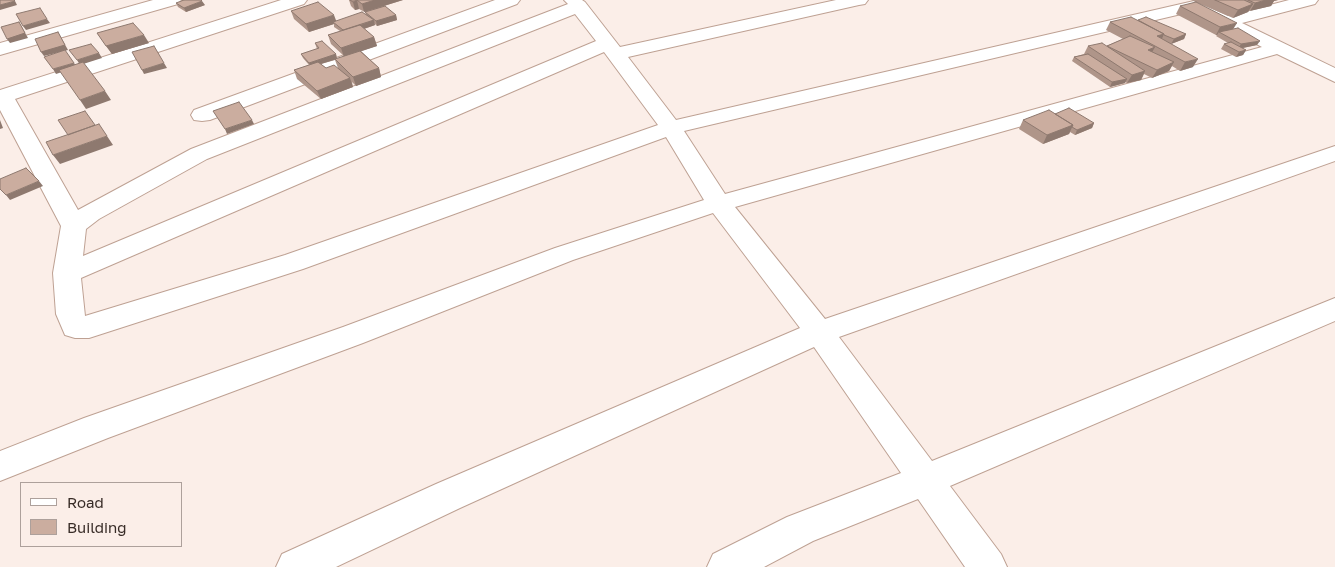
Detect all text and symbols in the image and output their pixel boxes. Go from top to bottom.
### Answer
legend [20,482,182,547]
text: Road [67,493,104,511]
text: Building [67,518,127,536]

